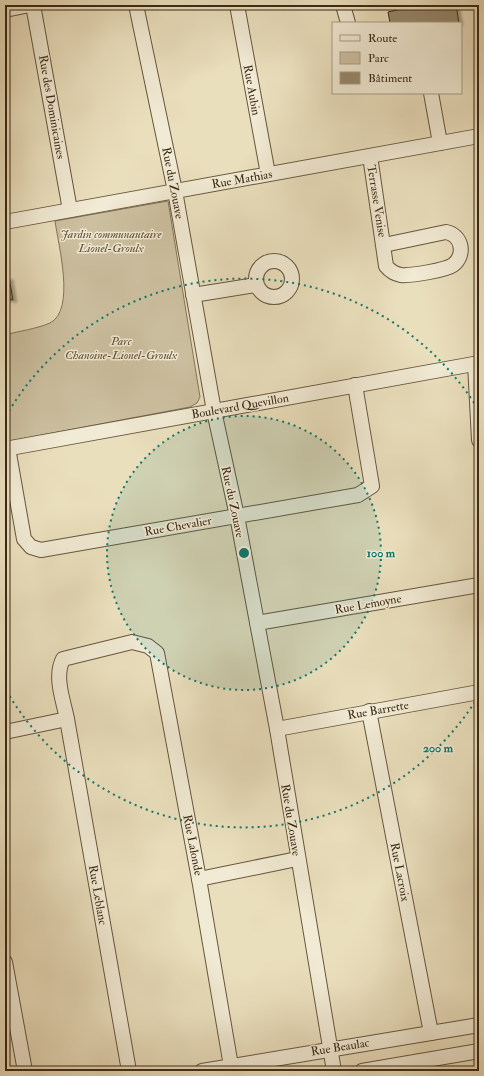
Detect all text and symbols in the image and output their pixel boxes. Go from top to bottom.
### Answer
legend [332,22,462,94]
text: Route [368,31,397,46]
text: Parc [368,51,389,66]
street label: Rue des Dominicaines [35,54,68,160]
street label: Rue Aubin [240,64,263,117]
text: Bâtiment [368,71,412,86]
street label: Rue du Zouave [158,146,187,220]
street label: Terrasse Venise [363,164,390,238]
street label: Rue Mathias [211,167,273,192]
park label: Jardin communautaire Lionel-Groulx [61,227,162,256]
park label: Parc Chanoine-Lionel-Groulx [65,334,178,363]
street label: Boulevard Quevillon [190,391,290,422]
street label: Rue du Zouave [218,465,247,539]
street label: Rue Chevalier [143,513,213,540]
centre of rings [237,546,251,560]
text: 100 m [367,546,396,561]
street label: Rue Lemoyne [334,591,403,618]
street label: Rue Barrette [346,698,410,723]
text: 200 m [423,741,454,756]
street label: Rue du Zouave [277,783,304,857]
street label: Rue Lalonde [179,813,206,877]
street label: Rue Lacroix [386,842,413,903]
street label: Rue Leblanc [85,864,110,926]
street label: Rue Beaulac [310,1035,371,1060]

